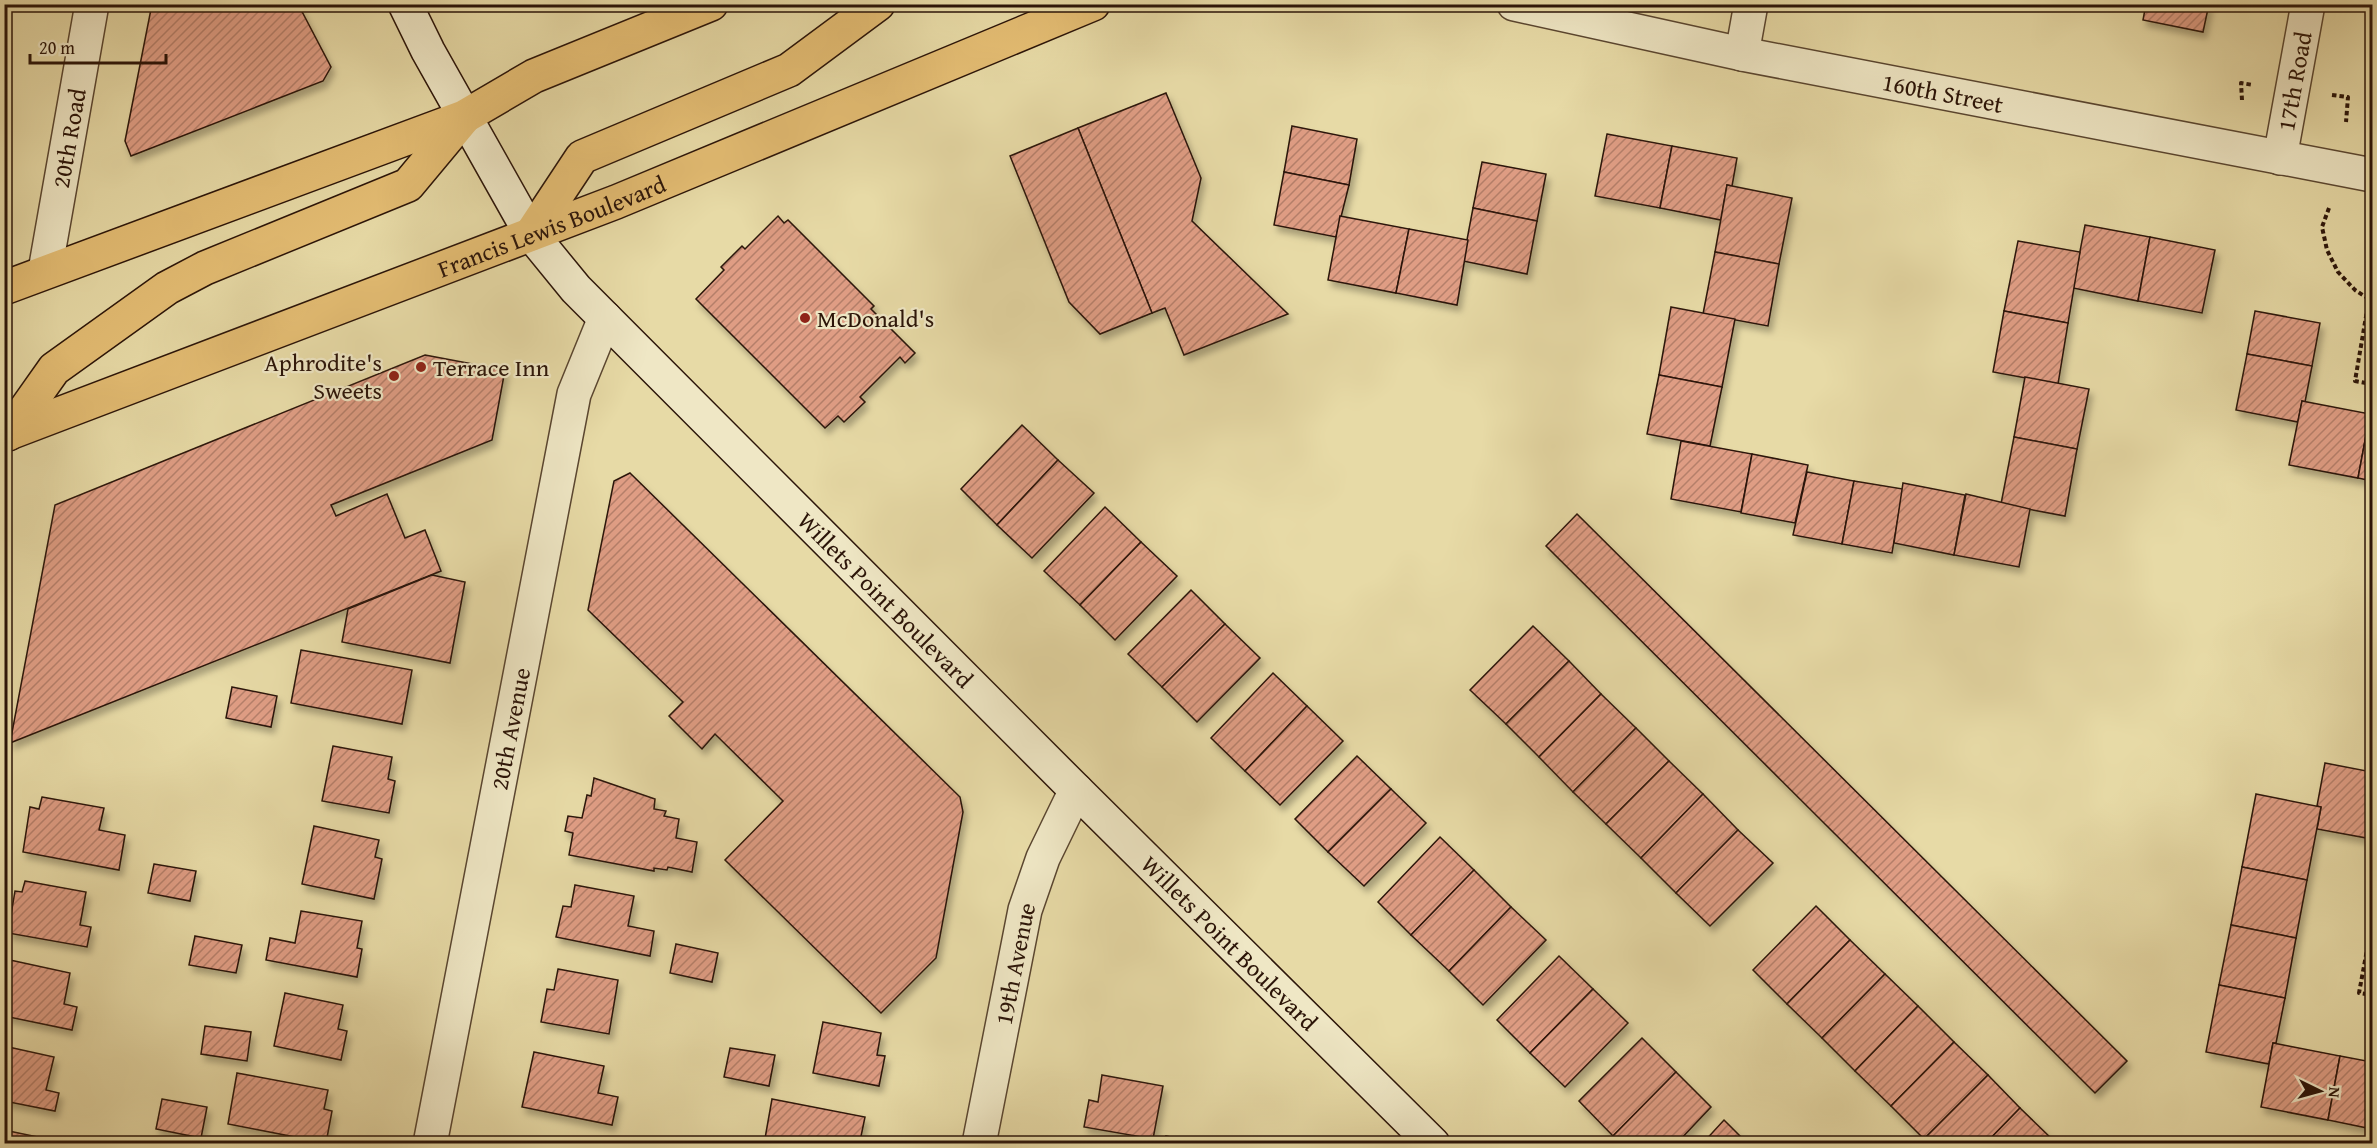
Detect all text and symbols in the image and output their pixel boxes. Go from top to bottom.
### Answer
scale bar [30,27,166,65]
street label: 17th Road [2268,28,2320,134]
text: 20 m [39,34,75,61]
street label: 160th Street [1879,64,2007,121]
street label: 20th Road [42,85,94,191]
street label: Francis Lewis Boulevard [432,166,671,286]
place label: McDonald's [817,301,934,336]
marker: McDonald's [798,311,812,325]
place label: Aphrodite's Sweets [264,345,382,408]
place label: Terrace Inn [433,350,550,385]
marker: Terrace Inn [414,360,428,374]
marker: Aphrodite's Sweets [387,369,401,383]
street label: Willets Point Boulevard [790,503,982,696]
street label: 20th Avenue [481,664,539,793]
street label: Willets Point Boulevard [1134,847,1326,1038]
street label: 19th Avenue [985,897,1044,1028]
north arrow [2290,1061,2350,1121]
text: N [2322,1086,2347,1099]

